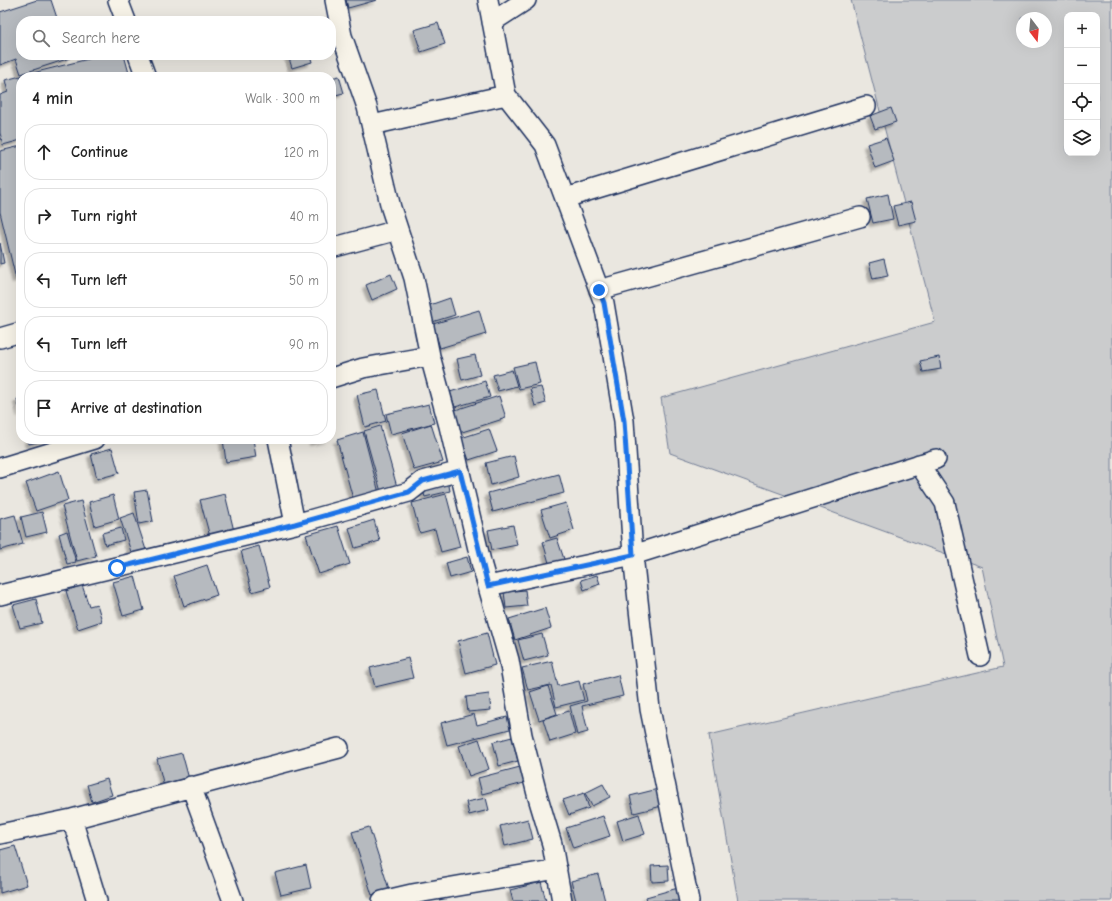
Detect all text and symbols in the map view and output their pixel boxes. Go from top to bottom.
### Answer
north arrow [1016,12,1052,48]
map controls [1064,12,1100,156]
button: + [1064,12,1100,48]
search box [16,16,336,60]
icon: search [30,27,52,49]
text: Search here [62,29,140,47]
button: − [1064,48,1100,84]
button: locate [1064,84,1100,120]
text: 4 min [32,89,73,108]
text: Walk · 300 m [245,91,320,106]
button: layers [1064,120,1100,156]
icon: ahead [33,141,55,163]
text: Continue [71,143,128,161]
text: 120 m [284,145,319,160]
icon: right [33,205,55,227]
text: Turn right [71,207,137,225]
text: 40 m [290,209,319,224]
icon: left [33,269,55,291]
text: Turn left [71,271,127,289]
text: 50 m [289,273,319,288]
route end [590,281,608,299]
icon: left [33,333,55,355]
text: Turn left [71,335,127,353]
text: 90 m [289,337,319,352]
icon: arrive [33,397,55,419]
text: Arrive at destination [71,399,202,417]
route start [108,559,126,577]

